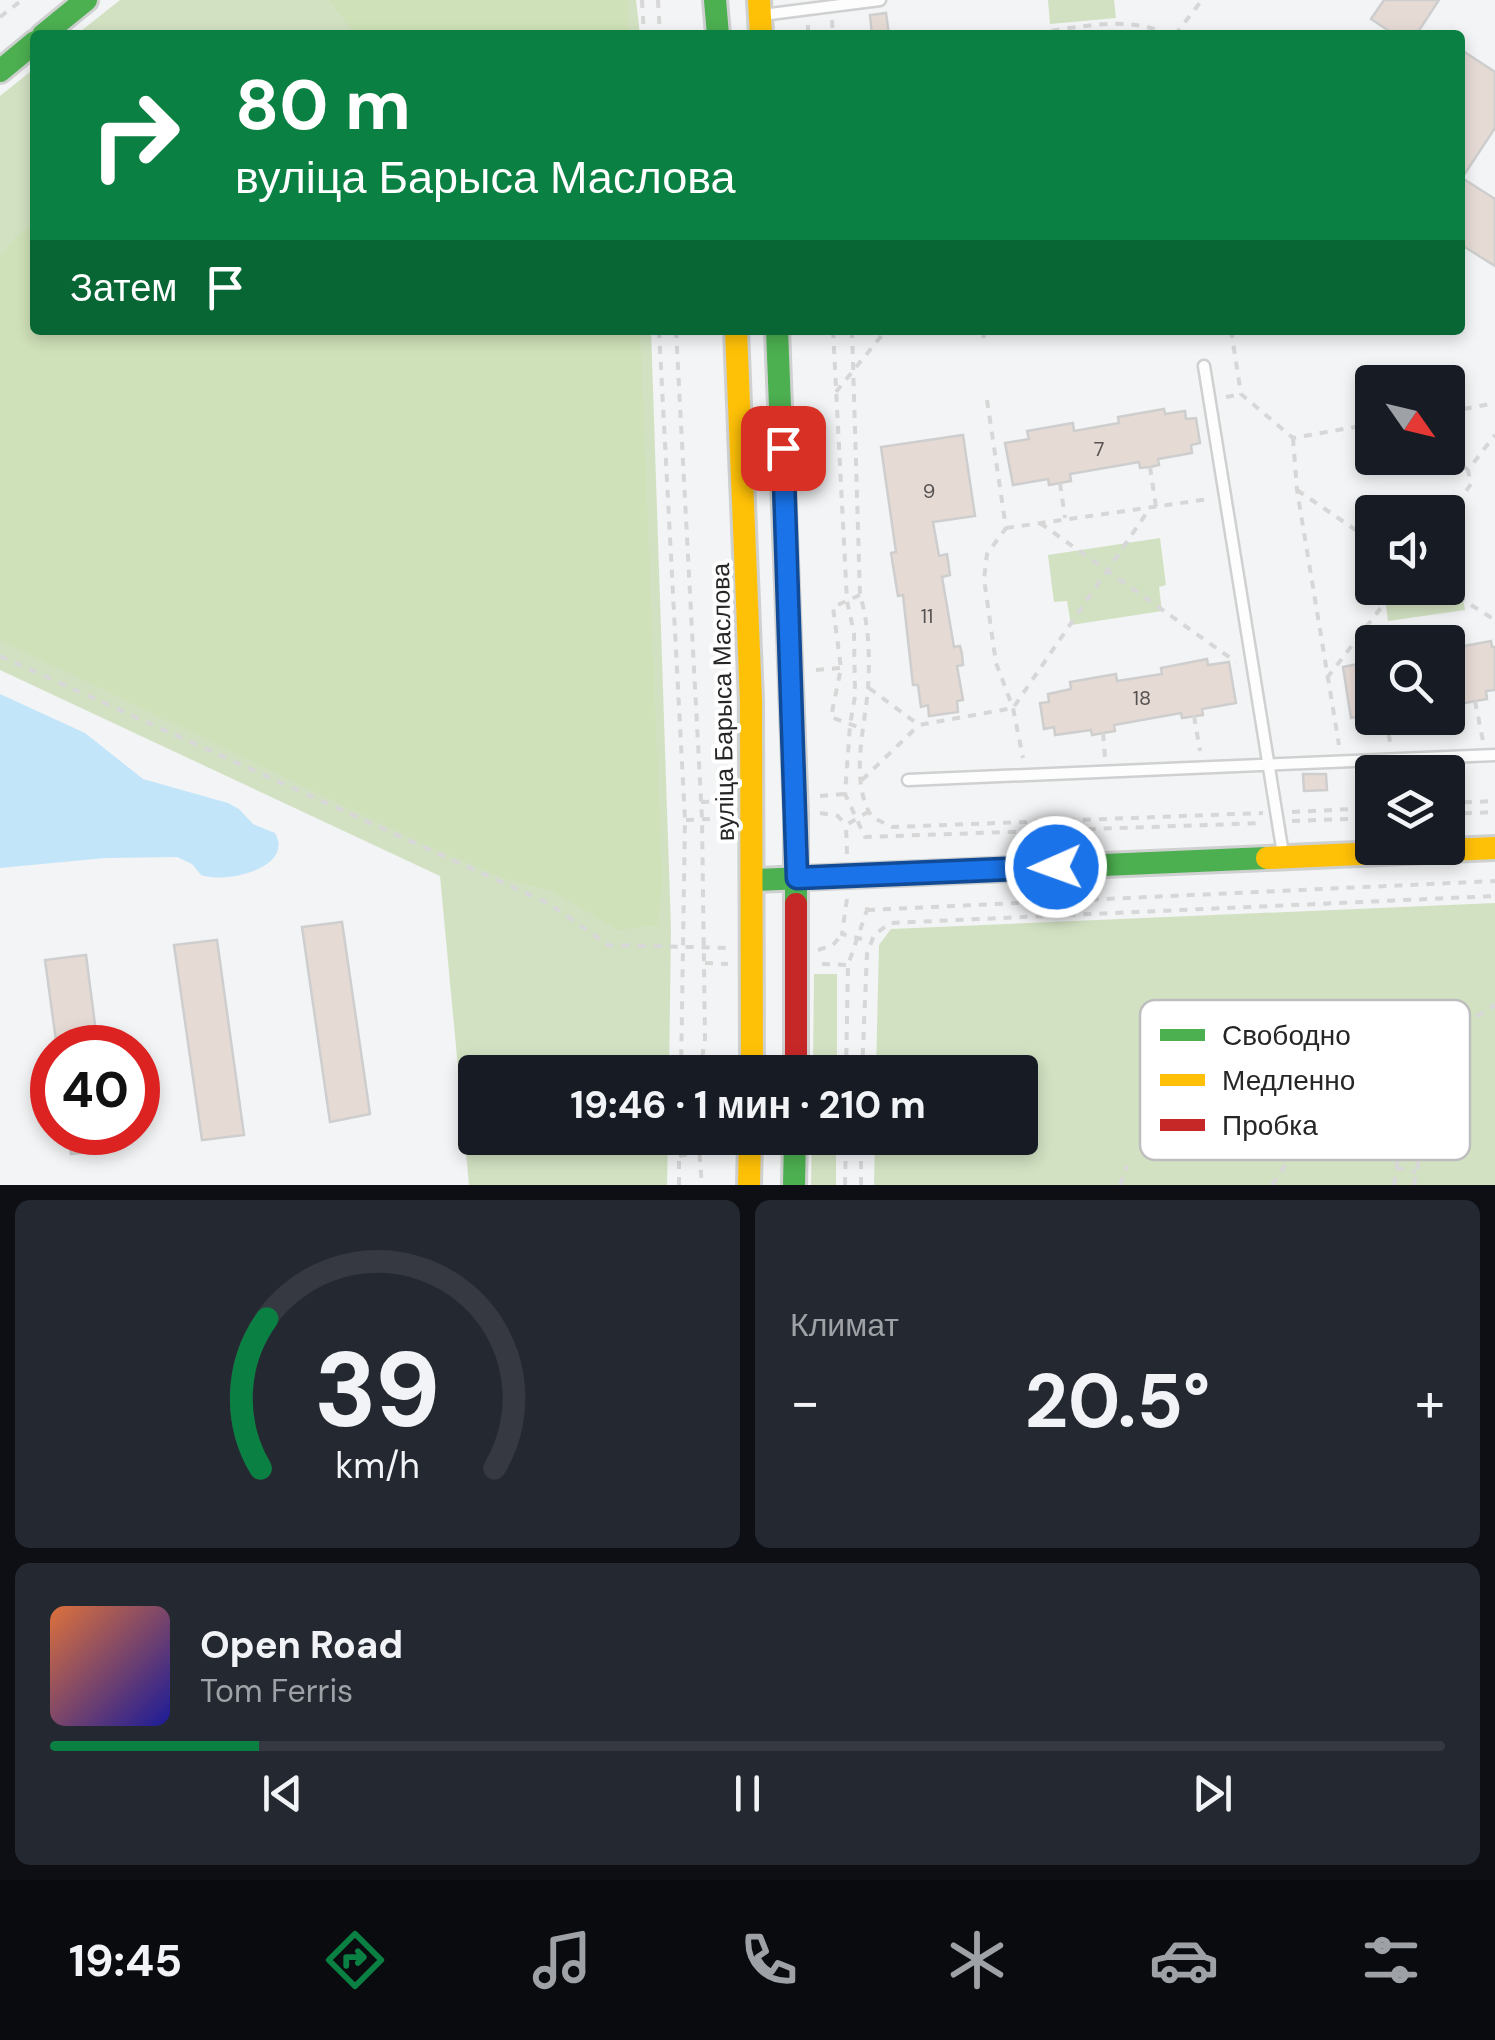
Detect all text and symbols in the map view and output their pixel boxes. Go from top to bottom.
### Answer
text: 80 m [235,60,411,151]
icon: right [70,70,200,200]
text: вуліца Барыса Маслова [235,148,736,207]
icon: arrive [198,260,253,315]
text: Затем [70,263,178,313]
north arrow [1355,365,1465,475]
map controls [1355,365,1465,865]
pin [741,406,826,491]
icon: arrive [756,421,811,476]
house number: 7 [1094,436,1104,462]
house number: 9 [923,478,935,504]
button: sound [1355,495,1465,605]
street label: вуліца Барыса Маслова [704,563,742,841]
house number: 11 [921,603,933,629]
button: search [1355,625,1465,735]
house number: 18 [1133,685,1151,711]
button: layers [1355,755,1465,865]
position arrow [1004,815,1108,919]
legend [1140,1000,1470,1160]
text: Свободно [1222,1017,1351,1054]
speed limit sign: 40 [30,1025,160,1155]
text: Медленно [1222,1062,1355,1099]
text: 19:46 · 1 мин · 210 m [570,1080,926,1130]
text: Пробка [1222,1107,1318,1144]
text: Климат [790,1304,899,1346]
text: 39 [314,1323,441,1458]
text: 20.5° [1025,1353,1210,1450]
text: − [790,1366,820,1438]
text: + [1415,1366,1445,1438]
text: km/h [335,1443,420,1489]
text: Open Road [200,1620,403,1670]
text: Tom Ferris [200,1670,353,1712]
icon: previous [255,1766,310,1821]
icon: pause [720,1766,775,1821]
icon: next [1185,1766,1240,1821]
icon: directions [320,1925,390,1995]
icon: music [527,1925,597,1995]
icon: phone [734,1925,804,1995]
icon: climate [942,1925,1012,1995]
icon: car [1149,1925,1219,1995]
icon: filters [1356,1925,1426,1995]
text: 19:45 [69,1931,182,1990]

